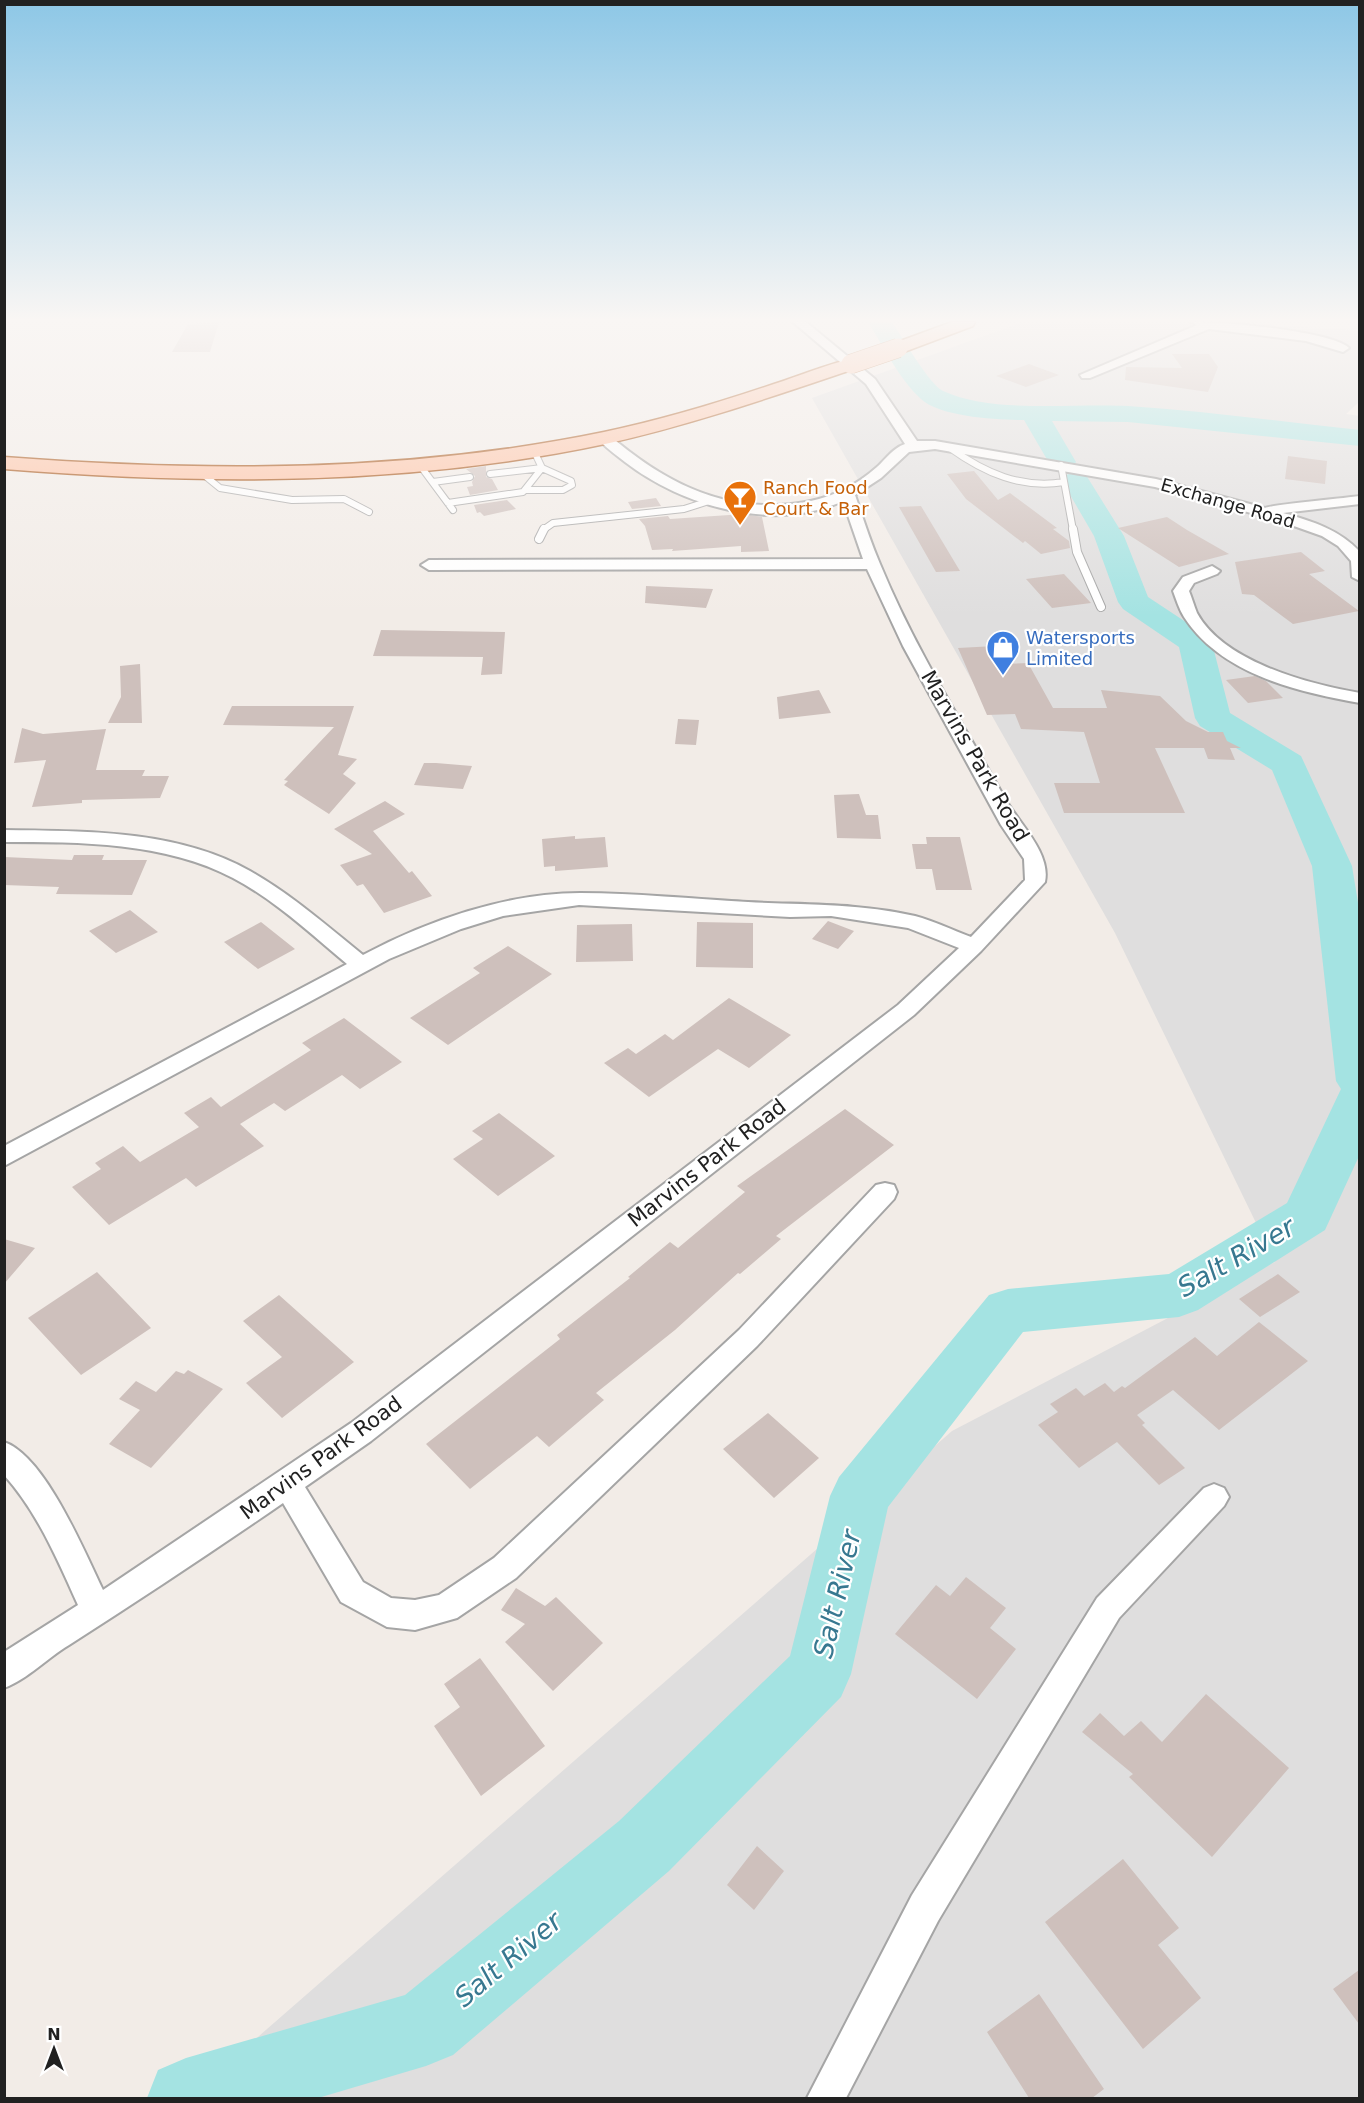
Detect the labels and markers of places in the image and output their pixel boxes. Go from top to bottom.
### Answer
place label: Ranch Food Court & Bar [763,477,869,519]
bar icon: Ranch Food Court & Bar [722,479,758,526]
place label: Watersports Limited [1026,627,1135,669]
shop icon: Watersports Limited [985,629,1021,676]

